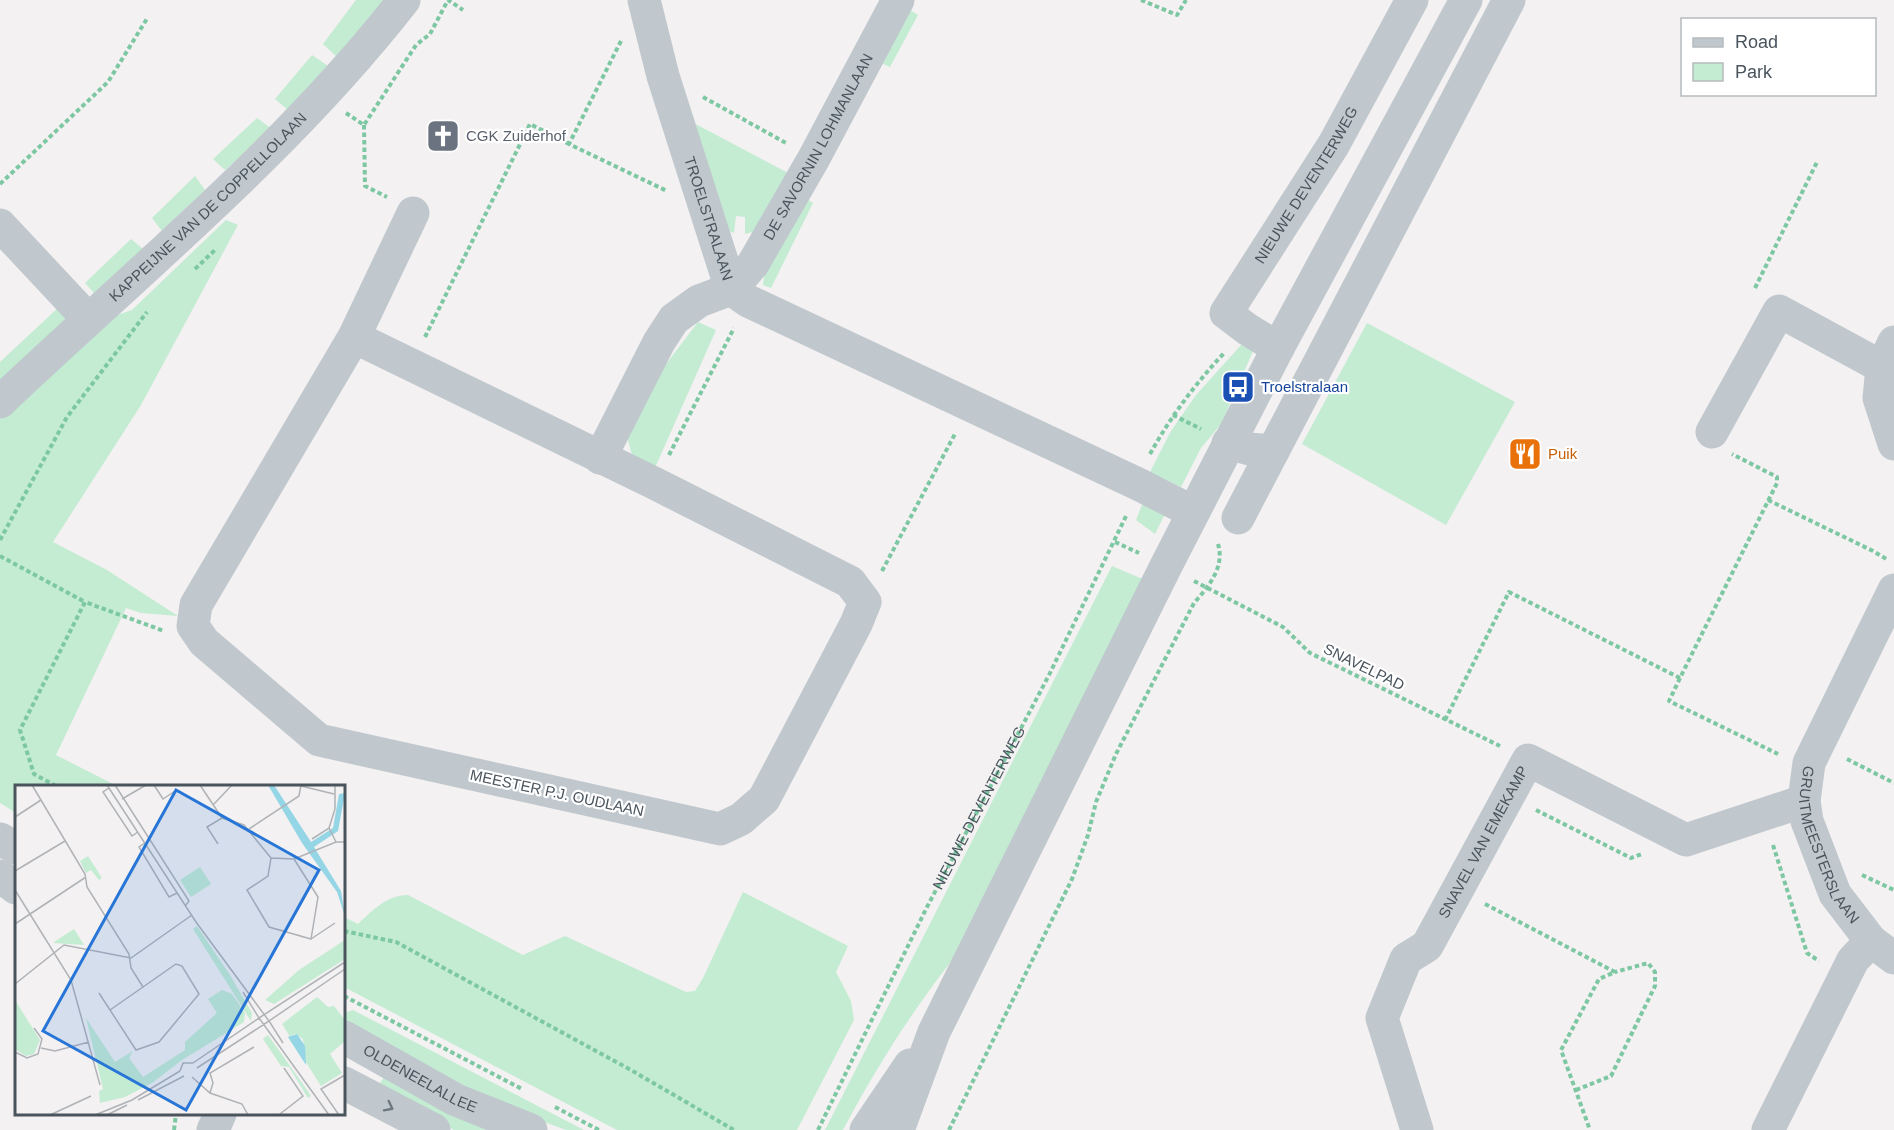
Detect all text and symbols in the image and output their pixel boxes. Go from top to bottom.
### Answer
legend [1681,18,1876,96]
text: Road [1735,32,1778,52]
street label: DE SAVORNIN LOHMANLAAN [760,51,876,243]
text: Park [1735,62,1773,82]
street label: NIEUWE DEVENTERWEG [1251,103,1361,266]
street label: KAPPEIJNE VAN DE COPPELLOLAAN [106,109,310,305]
church icon: CGK Zuiderhof [425,118,461,154]
place label: CGK Zuiderhof [466,127,567,144]
street label: TROELSTRALAAN [681,154,737,283]
bus stop icon: Troelstralaan [1220,369,1256,405]
place label: Troelstralaan [1261,378,1348,395]
restaurant icon: Puik [1507,436,1543,472]
place label: Puik [1548,445,1578,462]
street label: SNAVELPAD [1321,640,1408,694]
street label: NIEUWE DEVENTERWEG [929,724,1028,892]
street label: SNAVEL VAN EMEKAMP [1435,763,1531,921]
street label: GRUITMEESTERSLAAN [1796,765,1863,926]
street label: MEESTER P.J. OUDLAAN [469,766,646,819]
inset map [15,785,345,1115]
street label: OLDENEELALLEE [361,1041,480,1116]
one-way arrow [382,1099,393,1111]

